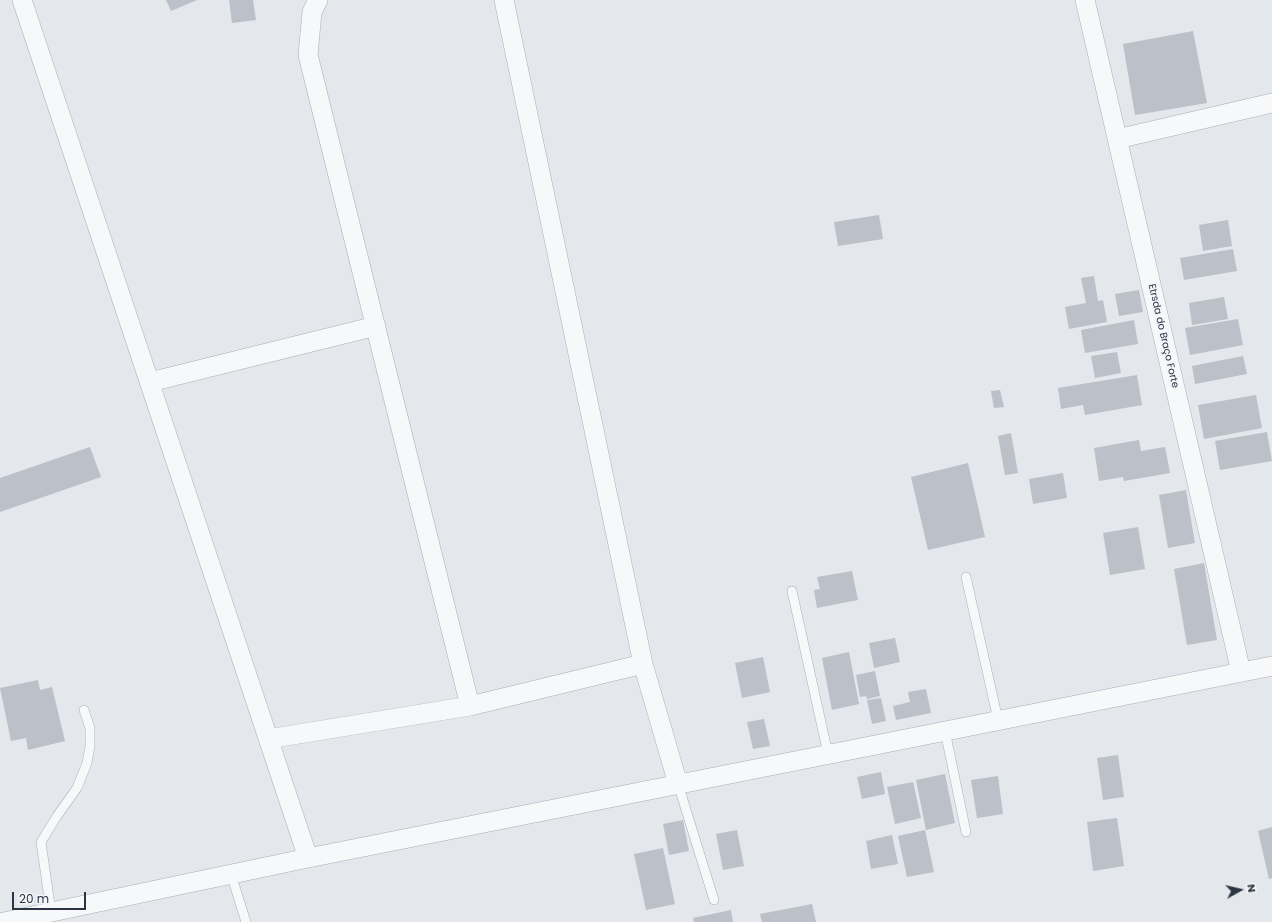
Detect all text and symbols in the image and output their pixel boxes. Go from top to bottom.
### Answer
street label: Etrsda do Braço Forte [1145,283,1181,389]
north arrow [1220,870,1260,910]
text: N [1243,883,1260,894]
scale bar [14,884,88,910]
text: 20 m [19,890,49,907]

